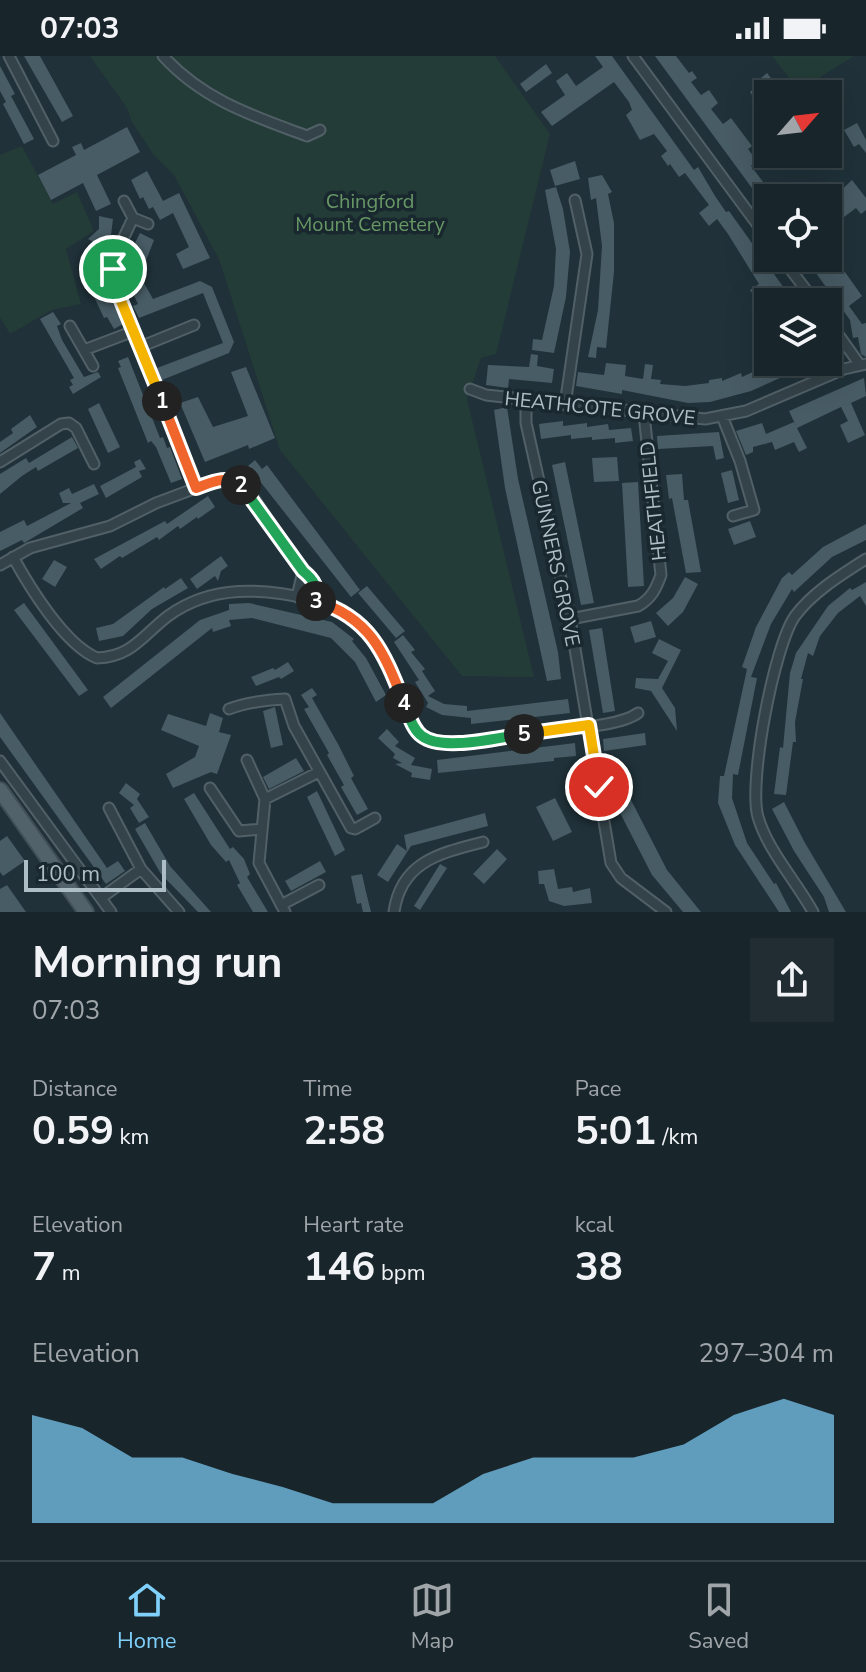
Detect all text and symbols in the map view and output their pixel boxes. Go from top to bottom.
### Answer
text: 07:03 [40,8,119,49]
north arrow [754,80,842,168]
map controls [754,80,842,376]
button: locate [754,184,842,272]
park label: Chingford Mount Cemetery [295,188,446,238]
pin [79,235,147,303]
icon: arrive [91,247,135,291]
button: layers [754,288,842,376]
pin: 1 [142,381,182,421]
street label: HEATHCOTE GROVE [503,385,697,432]
text: 1 [155,386,169,416]
street label: HEATHFIELD [634,440,673,562]
pin: 2 [221,465,261,505]
text: 2 [234,470,248,500]
street label: GUNNERS GROVE [525,477,586,649]
pin: 3 [296,581,336,621]
text: 3 [309,586,323,616]
pin: 4 [384,683,424,723]
text: 4 [397,688,411,718]
pin: 5 [504,714,544,754]
text: 5 [517,719,531,749]
pin [565,753,633,821]
icon: check [577,765,621,809]
scale bar [24,856,166,892]
text: 100 m [36,859,100,889]
text: Morning run [32,933,282,993]
button: share [750,938,834,1022]
text: 07:03 [32,993,100,1028]
text: Distance [32,1074,117,1104]
text: Time [303,1074,352,1104]
text: Pace [575,1074,621,1104]
text: 0.59 [32,1104,114,1158]
text: 2:58 [303,1104,385,1158]
text: 5:01 [575,1104,657,1158]
text: km [114,1122,149,1152]
text: /km [657,1122,698,1152]
text: Elevation [32,1210,123,1240]
text: Heart rate [303,1210,404,1240]
text: kcal [575,1210,614,1240]
text: 7 [32,1240,56,1294]
text: 146 [303,1240,375,1294]
text: 38 [575,1240,623,1294]
text: m [56,1258,81,1288]
text: bpm [375,1258,425,1288]
text: Elevation [32,1336,140,1371]
text: 297–304 m [698,1336,834,1371]
tab: Home [117,1578,176,1656]
tab: Map [410,1578,454,1656]
tab: Saved [688,1578,749,1656]

